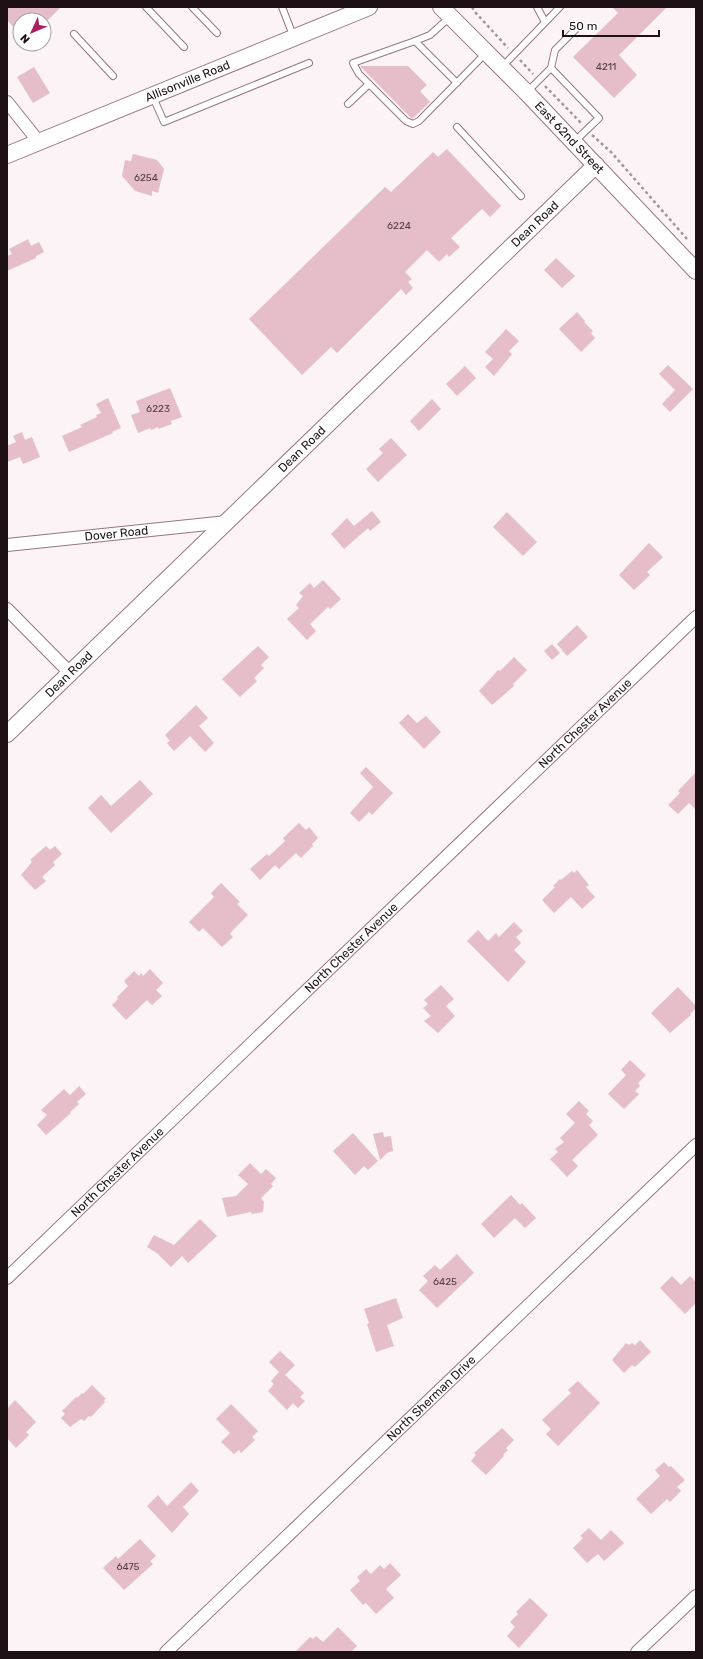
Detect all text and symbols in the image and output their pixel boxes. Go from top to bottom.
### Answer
north arrow [12,12,52,52]
scale bar [563,12,659,38]
text: 50 m [569,19,597,33]
text: N [18,31,33,46]
street label: Allisonville Road [143,58,232,105]
house number: 4211 [596,61,616,73]
street label: East 62nd Street [532,99,607,177]
house number: 6254 [134,172,158,184]
street label: Dean Road [508,198,561,250]
house number: 6224 [387,220,411,232]
house number: 6223 [146,403,170,415]
street label: Dean Road [275,423,328,475]
street label: Dover Road [84,523,149,544]
street label: Dean Road [42,648,95,700]
street label: North Chester Avenue [536,676,635,771]
street label: North Chester Avenue [302,900,401,996]
street label: North Chester Avenue [68,1124,167,1220]
house number: 6425 [433,1276,457,1288]
street label: North Sherman Drive [384,1353,479,1444]
house number: 6475 [116,1561,140,1573]

